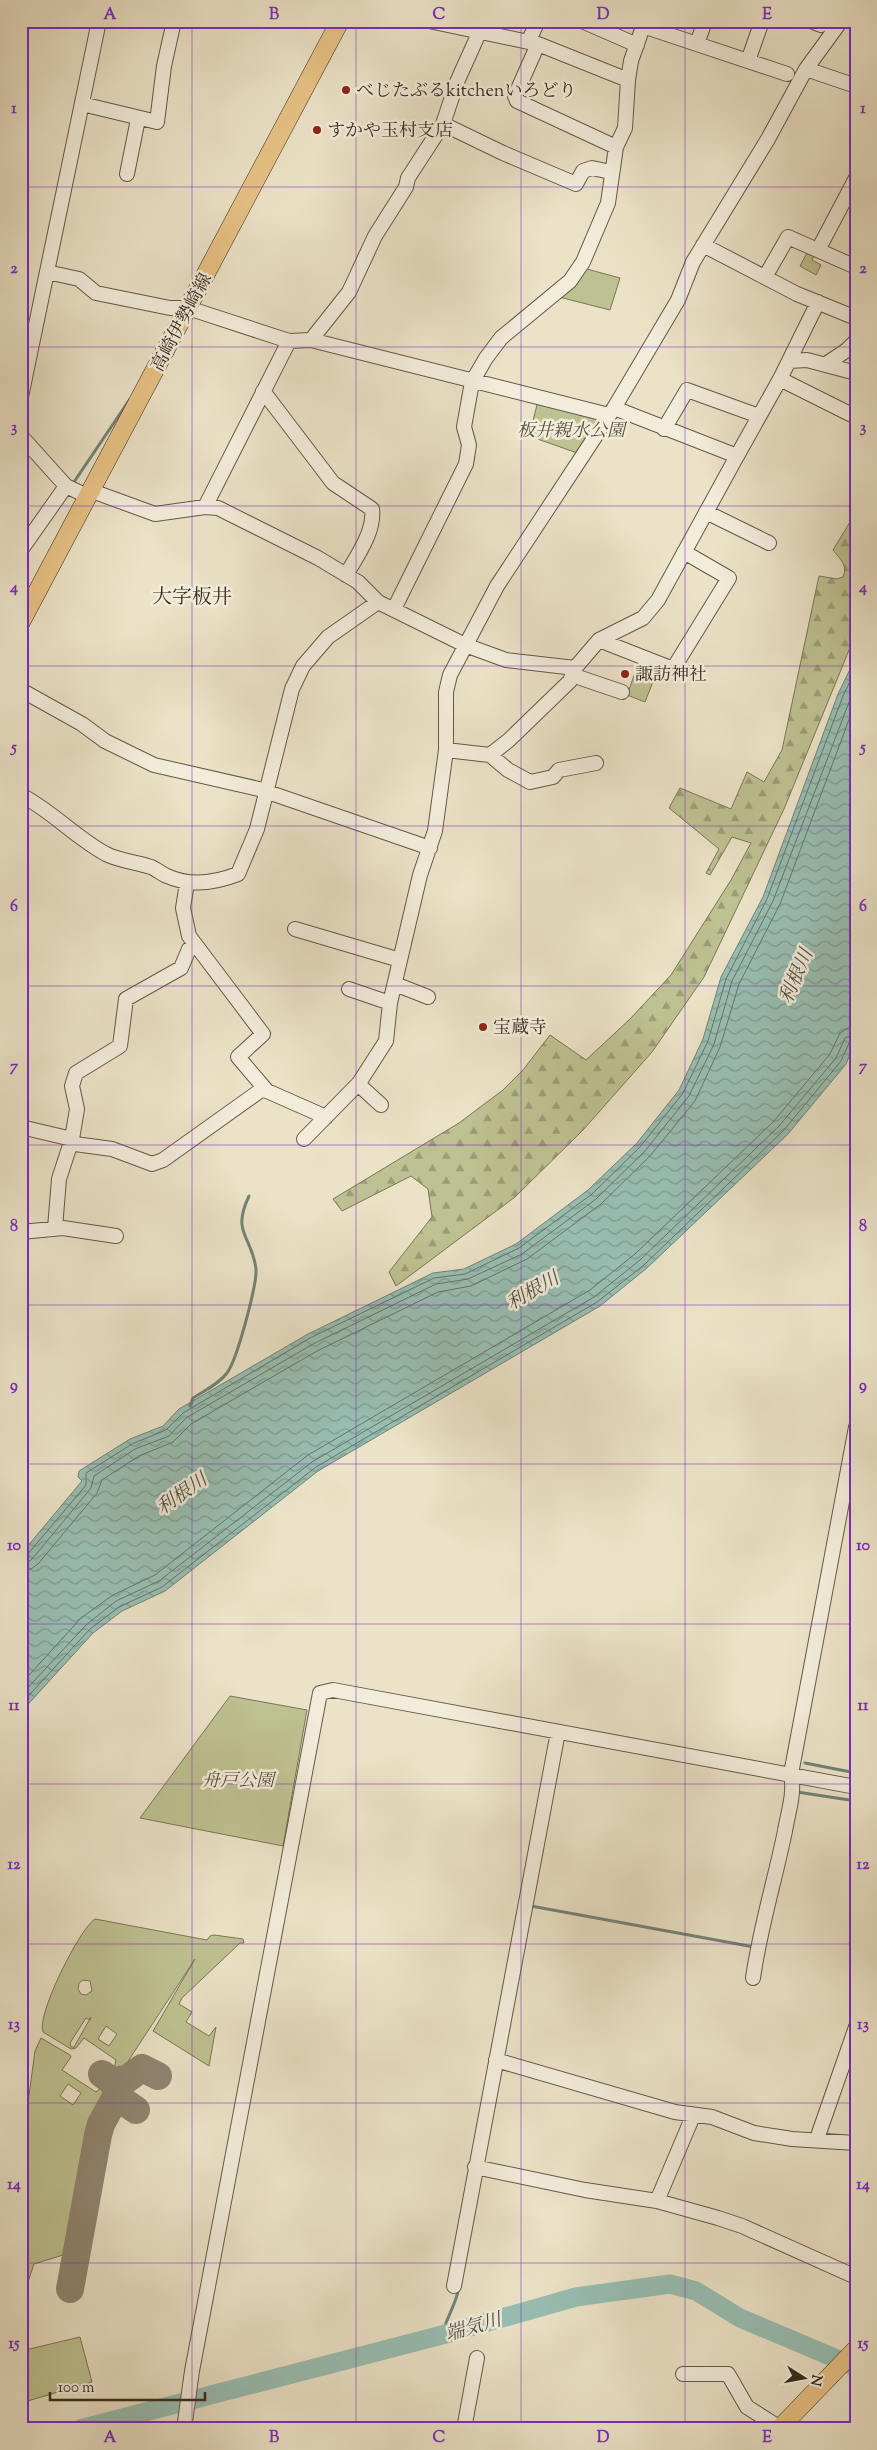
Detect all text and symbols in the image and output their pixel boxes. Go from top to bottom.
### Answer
text: A [104,4,117,27]
text: B [269,4,279,27]
text: C [433,4,446,27]
text: D [597,4,610,27]
text: E [762,4,772,27]
place label: べじたぶるkitchenいろどり [356,79,576,105]
marker: べじたぶるkitchenいろどり [340,84,352,96]
text: 1 [11,98,17,121]
text: 1 [860,98,866,121]
place label: すかや玉村支店 [327,119,453,145]
marker: すかや玉村支店 [311,124,323,136]
text: 2 [10,258,18,281]
text: 2 [859,258,867,281]
street label: 高崎伊勢崎線 [146,269,220,377]
text: 3 [11,417,18,440]
text: 3 [860,417,867,440]
park label: 板井親水公園 [517,419,628,445]
text: 4 [9,577,18,600]
text: 4 [858,577,867,600]
district label: 大字板井 [152,584,232,613]
place label: 諏訪神社 [635,663,707,689]
marker: 諏訪神社 [619,668,631,680]
text: 5 [9,737,17,760]
text: 5 [858,737,866,760]
text: 6 [10,896,18,919]
text: 6 [859,896,867,919]
water label: 利根川 [774,944,822,1008]
place label: 宝蔵寺 [493,1016,547,1042]
marker: 宝蔵寺 [477,1021,489,1033]
text: 7 [10,1056,19,1079]
text: 7 [859,1056,868,1079]
text: 8 [10,1216,18,1239]
text: 8 [859,1216,867,1239]
water label: 利根川 [502,1265,566,1318]
text: 9 [10,1375,18,1398]
text: 9 [859,1375,867,1398]
water label: 利根川 [151,1466,215,1522]
text: 10 [7,1535,21,1558]
text: 10 [856,1535,870,1558]
text: 11 [9,1695,20,1718]
text: 11 [858,1695,869,1718]
park label: 舟戸公園 [202,1769,277,1795]
text: 12 [8,1854,21,1877]
text: 12 [857,1854,870,1877]
text: 13 [8,2014,20,2037]
text: 13 [857,2014,869,2037]
text: 14 [7,2174,21,2197]
text: 14 [856,2174,870,2197]
water label: 端気川 [443,2307,507,2349]
text: 15 [9,2333,20,2356]
text: 15 [858,2333,869,2356]
north arrow [780,2352,830,2402]
scale bar [50,2370,205,2402]
text: N [804,2373,826,2387]
text: 100 m [58,2378,95,2399]
text: A [104,2427,117,2450]
text: B [269,2427,279,2450]
text: C [433,2427,446,2450]
text: D [597,2427,610,2450]
text: E [762,2427,772,2450]

